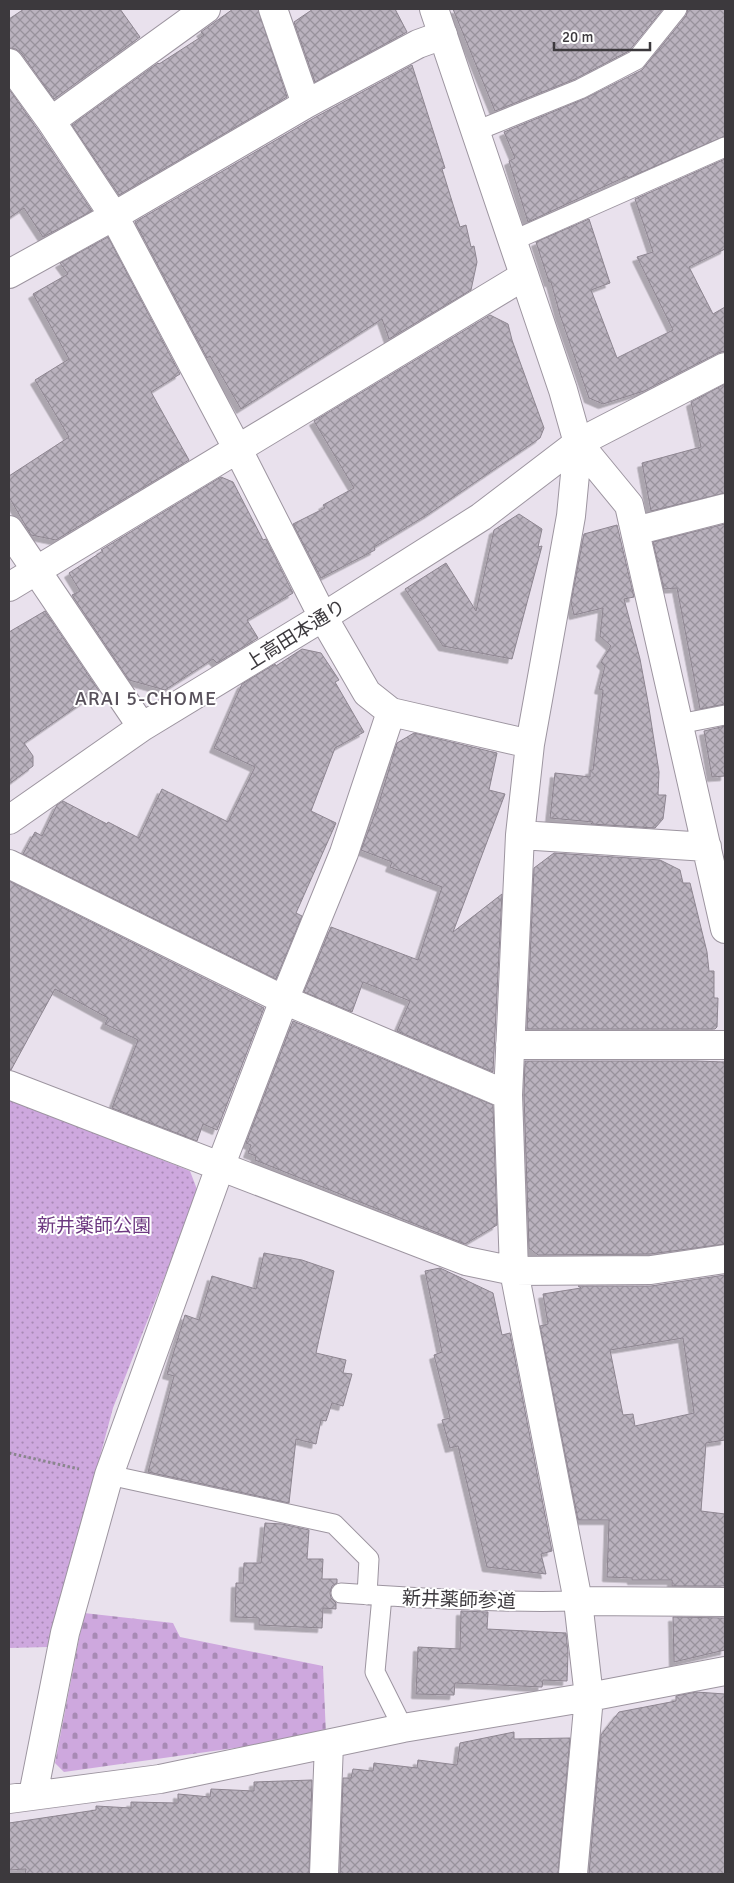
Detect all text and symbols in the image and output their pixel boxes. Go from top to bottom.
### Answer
scale bar [554,20,650,52]
text: 20 m [562,28,593,46]
street label: 上高田本通り [241,594,350,675]
district label: ARAI 5-CHOME [75,686,217,711]
park label: 新井薬師公園 [37,1214,151,1238]
street label: 新井薬師参道 [402,1586,516,1614]

